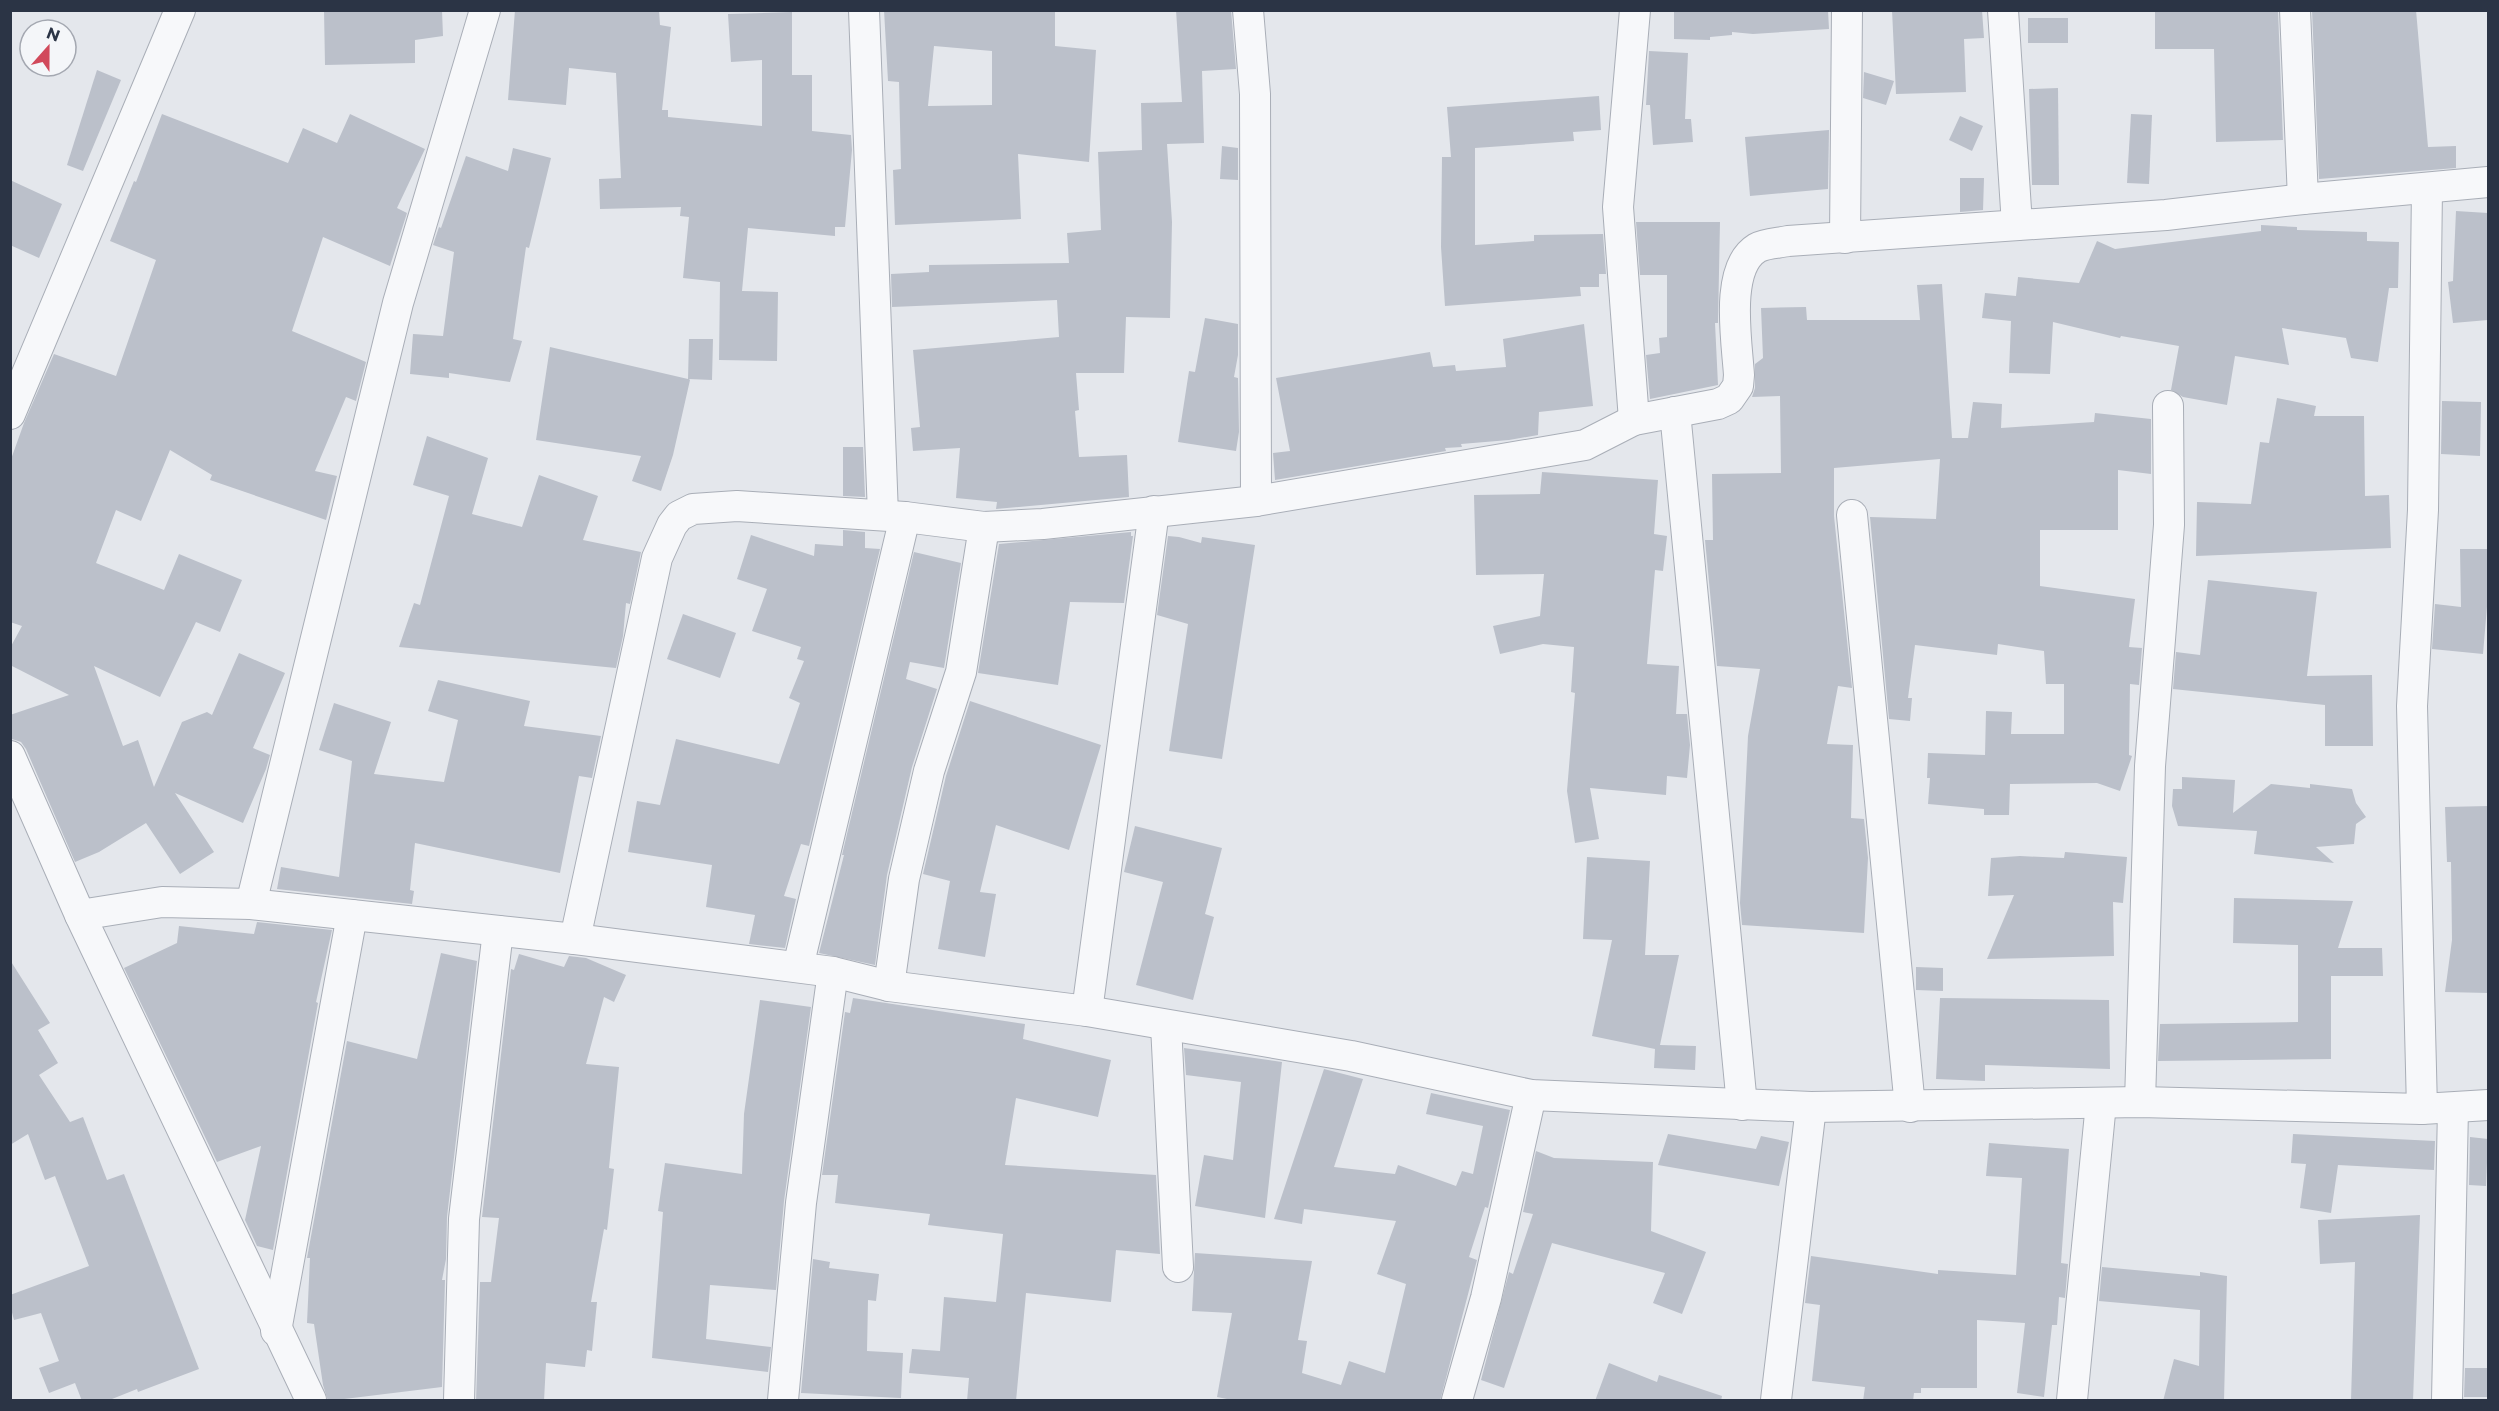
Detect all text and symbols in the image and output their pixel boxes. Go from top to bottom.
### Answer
north arrow [18,18,78,78]
text: N [44,23,63,46]

